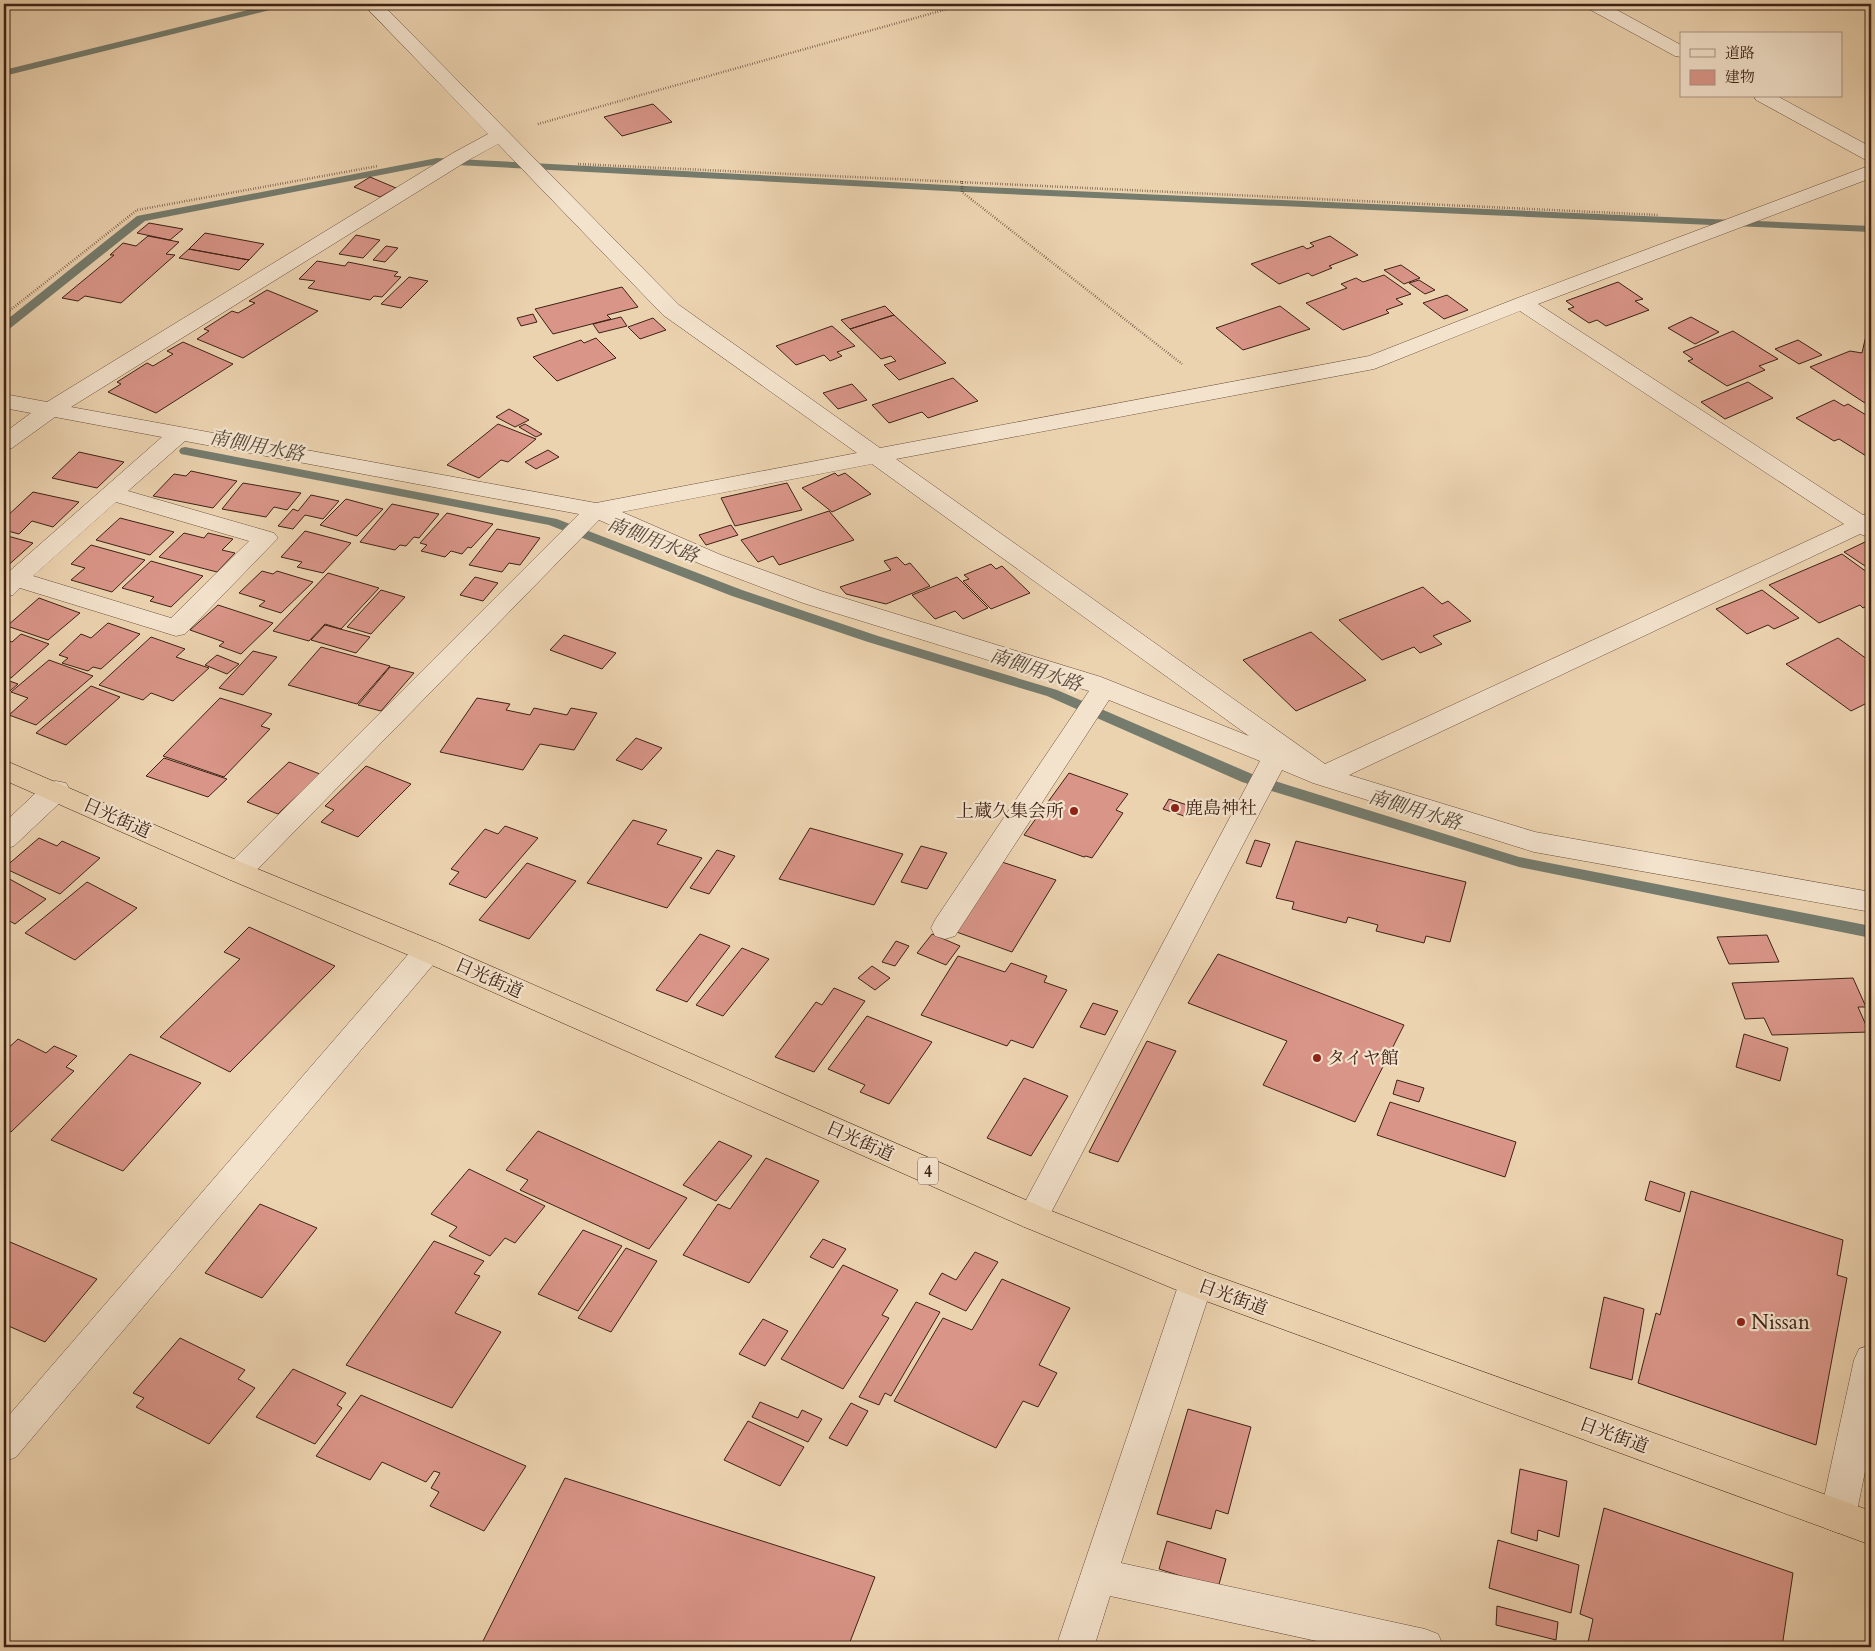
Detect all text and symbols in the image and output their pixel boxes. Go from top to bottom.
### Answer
legend [1680,32,1842,98]
text: 道路 [1725,43,1755,63]
text: 建物 [1725,67,1755,87]
water label: 南側用水路 [208,424,308,468]
water label: 南側用水路 [604,511,704,570]
water label: 南側用水路 [987,642,1087,698]
water label: 南側用水路 [1365,784,1466,837]
street label: 日光街道 [79,792,155,845]
place label: 鹿島神社 [1185,796,1257,821]
place label: 上蔵久集会所 [956,799,1064,824]
marker: 鹿島神社 [1169,802,1181,814]
marker: 上蔵久集会所 [1068,805,1080,817]
street label: 日光街道 [451,952,527,1005]
place label: タイヤ館 [1327,1046,1399,1071]
marker: タイヤ館 [1311,1052,1323,1064]
street label: 日光街道 [822,1115,898,1168]
road number: 4 [918,1158,938,1184]
street label: 日光街道 [1195,1273,1271,1322]
place label: Nissan [1751,1308,1810,1337]
marker: Nissan [1735,1316,1747,1328]
street label: 日光街道 [1576,1411,1652,1460]

